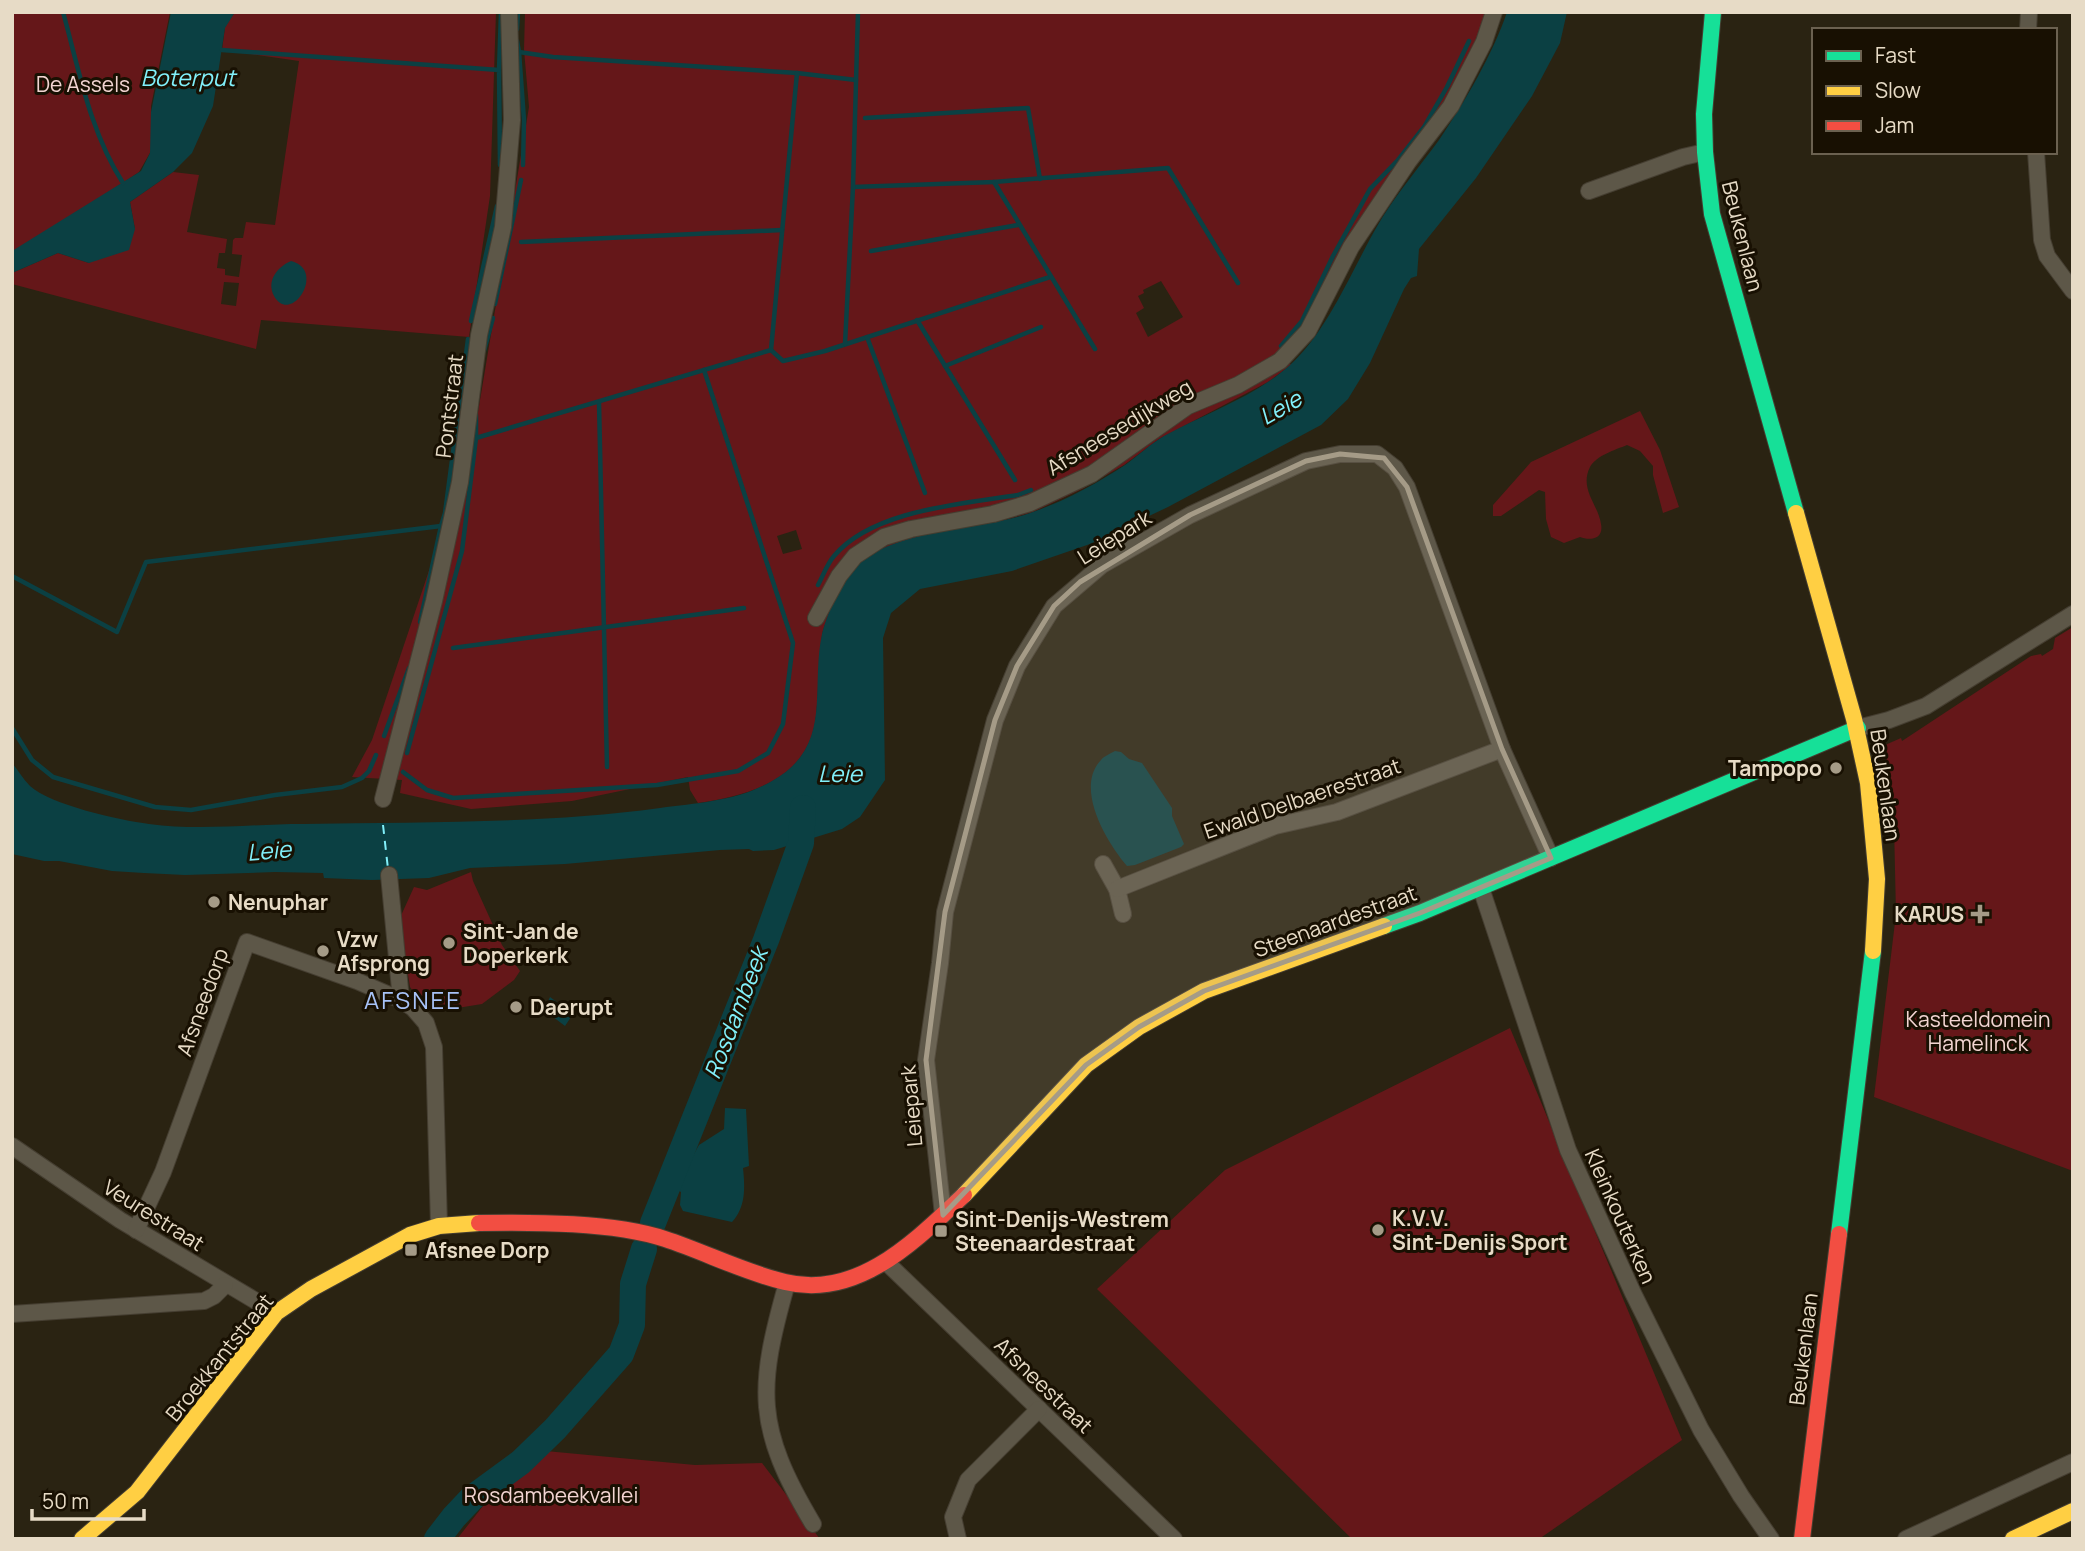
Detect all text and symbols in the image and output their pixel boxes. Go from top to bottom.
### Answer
legend [1812,28,2057,154]
text: Fast [1875,41,1916,69]
water label: Boterput [141,61,238,93]
park label: De Assels [36,70,130,98]
text: Slow [1875,76,1921,104]
text: Jam [1875,111,1914,139]
street label: Beukenlaan [1716,178,1770,294]
street label: Pontstraat [429,353,469,459]
street label: Afsneesedijkweg [1041,373,1197,481]
water label: Leie [1253,381,1308,432]
street label: Leiepark [1072,503,1157,571]
street label: Beukenlaan [1864,727,1908,843]
street label: Ewald Delbaerestraat [1200,751,1404,845]
place label: Tampopo [1728,754,1822,782]
water label: Leie [818,757,864,789]
marker: Tampopo [1828,760,1844,776]
water label: Leie [246,832,294,868]
street label: Steenaardestraat [1250,879,1420,963]
place label: Nenuphar [228,888,328,916]
marker: Nenuphar [206,894,222,910]
place label: KARUS [1894,900,1964,928]
marker: KARUS [1970,904,1990,924]
place label: Sint-Jan de Doperkerk [463,917,579,969]
place label: Vzw Afsprong [337,925,430,977]
marker: Sint-Jan de Doperkerk [441,935,457,951]
water label: Rosdambeek [695,940,776,1083]
marker: Vzw Afsprong [315,943,331,959]
street label: Afsneedorp [170,944,234,1060]
district label: AFSNEE [364,983,462,1016]
place label: Daerupt [530,993,613,1021]
marker: Daerupt [508,999,524,1015]
park label: Kasteeldomein Hamelinck [1906,1005,2050,1057]
street label: Leiepark [893,1063,929,1148]
street label: Kleinkouterken [1579,1144,1663,1288]
street label: Veurestraat [98,1173,210,1257]
place label: K.V.V. Sint-Denijs Sport [1392,1204,1568,1256]
place label: Sint-Denijs-Westrem Steenaardestraat [955,1205,1169,1257]
marker: K.V.V. Sint-Denijs Sport [1370,1222,1386,1238]
marker: Sint-Denijs-Westrem Steenaardestraat [933,1223,949,1239]
place label: Afsnee Dorp [425,1236,549,1264]
marker: Afsnee Dorp [403,1242,419,1258]
street label: Broekkantstraat [159,1287,279,1427]
street label: Beukenlaan [1782,1291,1824,1407]
street label: Afsneestraat [989,1331,1099,1439]
scale bar [32,1478,144,1522]
park label: Rosdambeekvallei [464,1481,638,1509]
text: 50 m [42,1487,89,1515]

